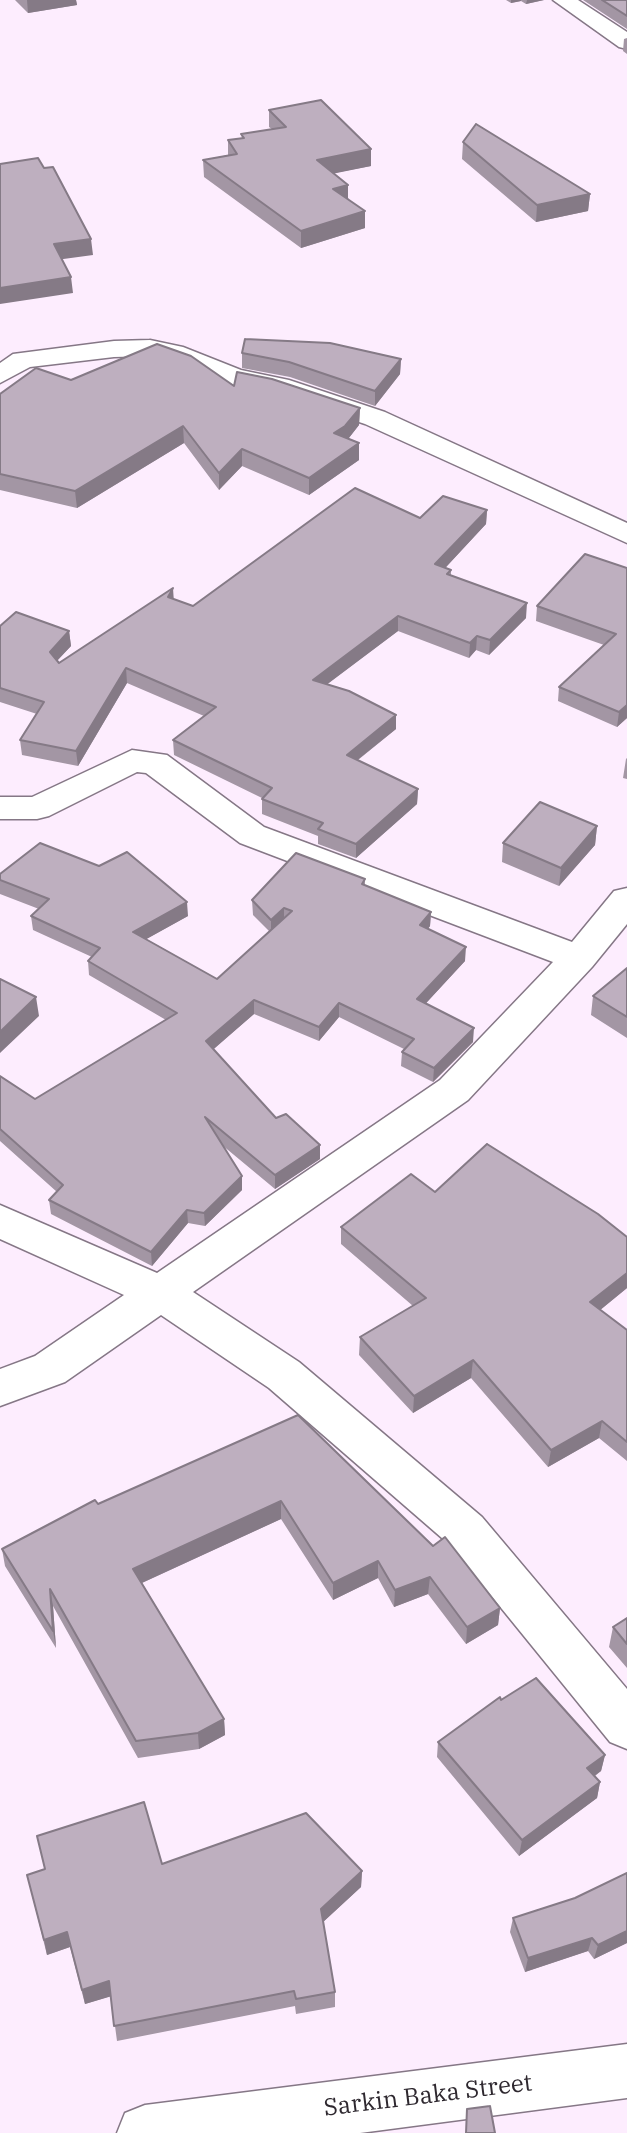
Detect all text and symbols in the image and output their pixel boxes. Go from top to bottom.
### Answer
street label: Sarkin Baka Street [322,2069,534,2123]

